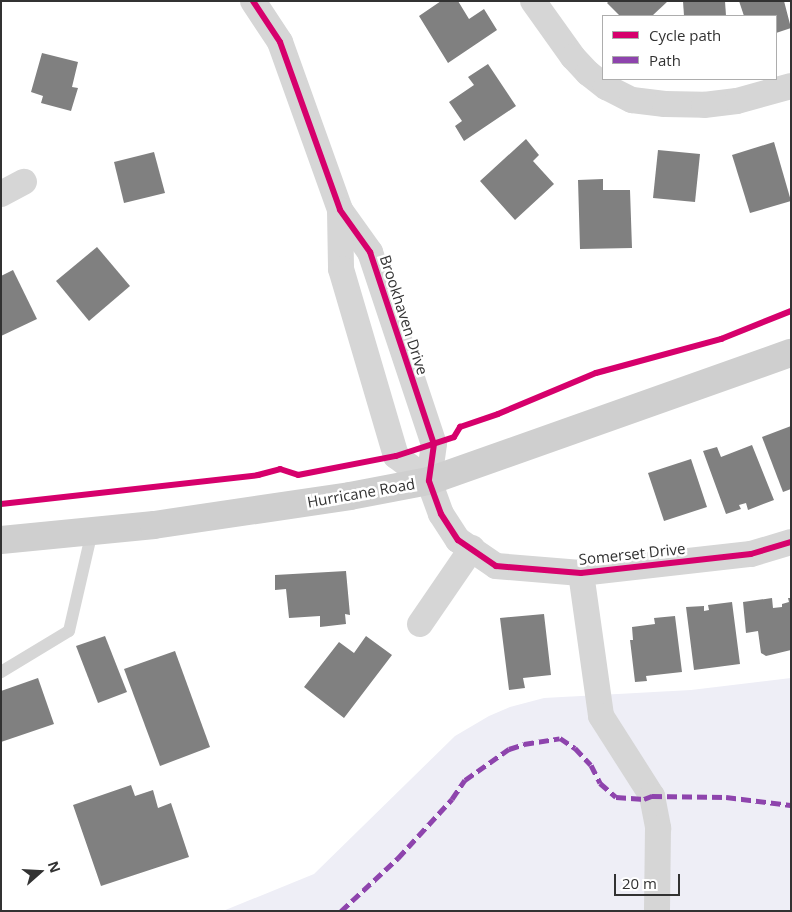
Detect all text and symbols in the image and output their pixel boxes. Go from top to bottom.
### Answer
legend [602,15,777,80]
text: Cycle path [649,25,721,45]
text: Path [649,50,681,70]
street label: Brookhaven Drive [376,253,432,377]
street label: Hurricane Road [306,475,416,511]
street label: Somerset Drive [578,539,686,569]
north arrow [15,847,65,897]
text: N [44,858,65,875]
scale bar [617,864,683,896]
text: 20 m [622,873,657,893]

